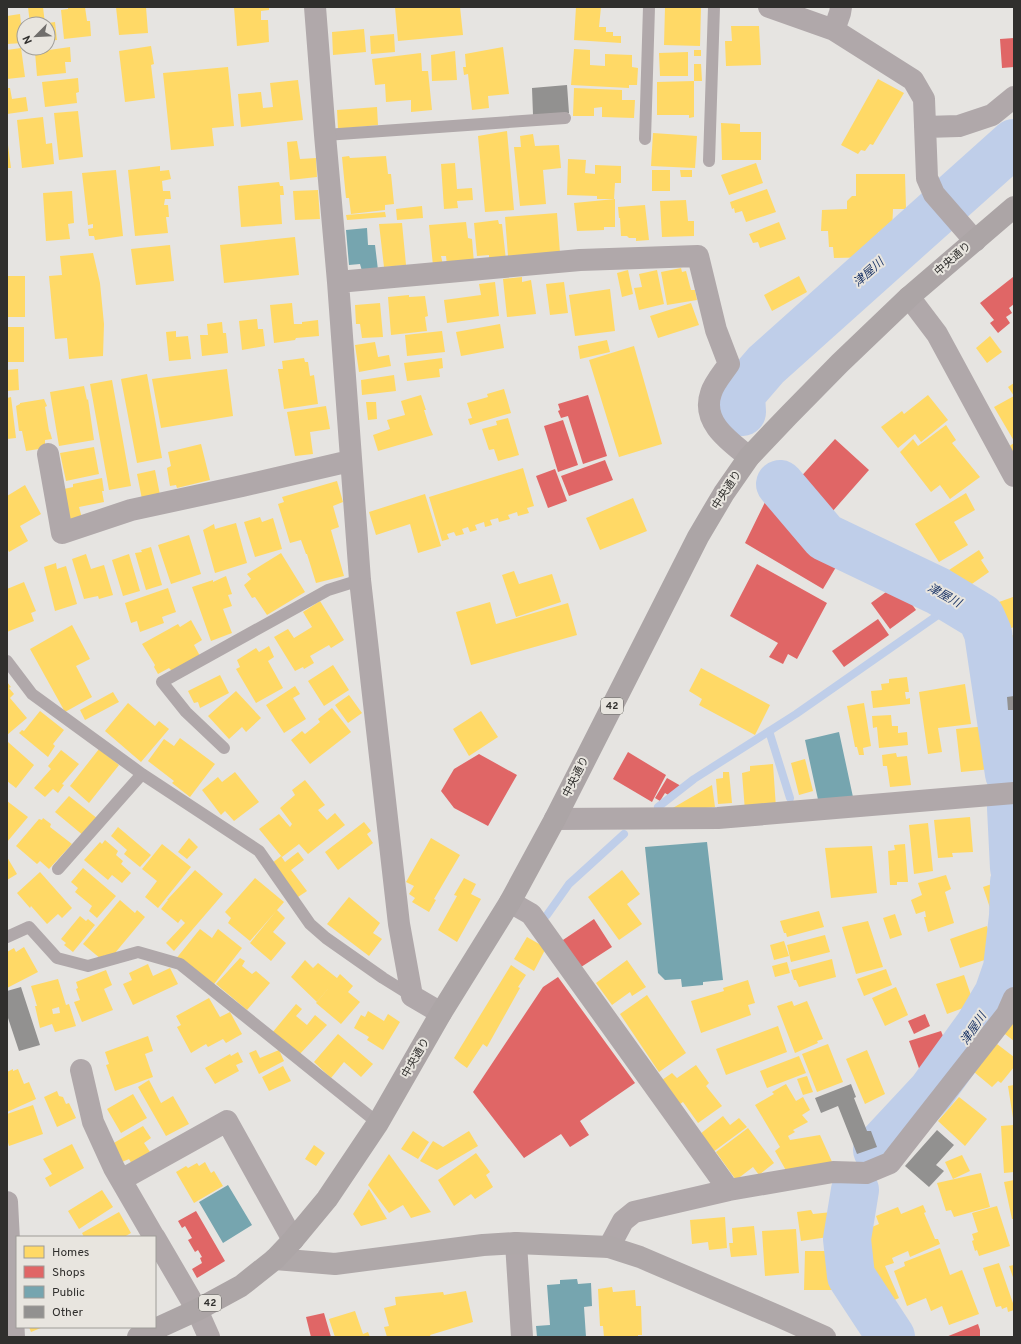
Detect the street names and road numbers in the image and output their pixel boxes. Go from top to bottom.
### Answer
street label: 中央通り [932,239,974,279]
street label: 中央通り [709,468,745,512]
road number: 42 [601,698,623,714]
street label: 中央通り [560,754,592,800]
street label: 中央通り [399,1035,433,1081]
road number: 42 [199,1295,221,1311]

